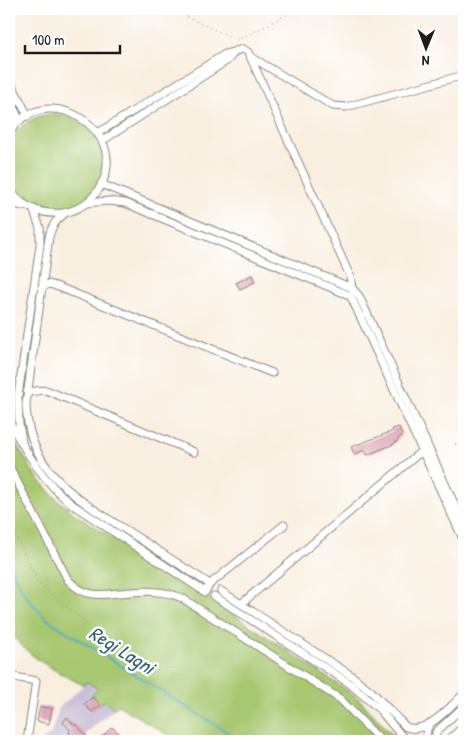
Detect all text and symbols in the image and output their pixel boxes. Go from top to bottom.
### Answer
scale bar [25,22,120,54]
north arrow [400,22,450,72]
text: 100 m [32,29,65,50]
text: N [421,52,430,71]
water label: Regi Lagni [84,619,162,682]

